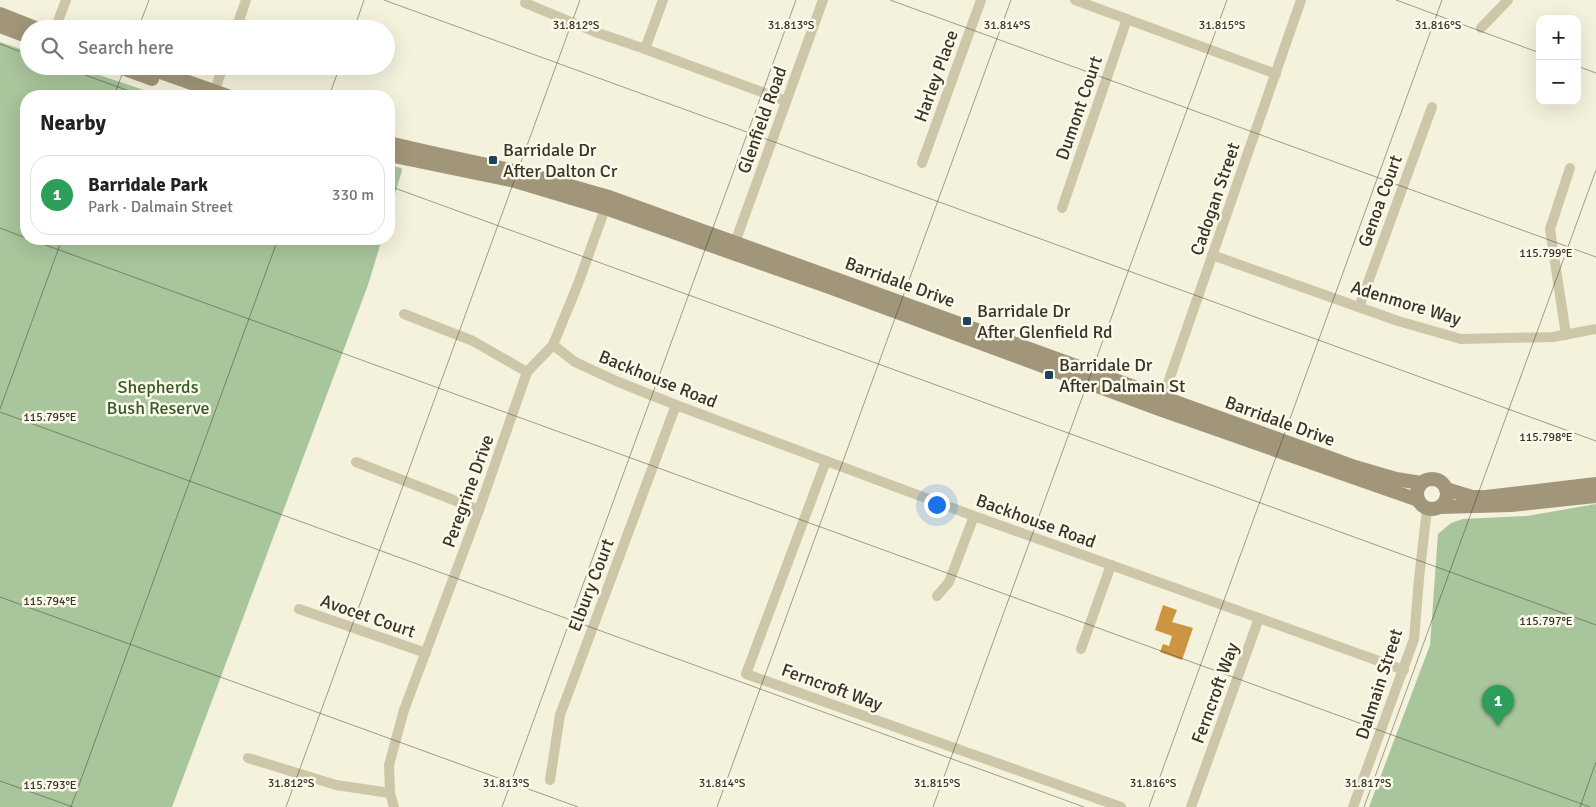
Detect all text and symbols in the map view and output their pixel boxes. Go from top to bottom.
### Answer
map controls [1536,15,1581,105]
button: + [1536,15,1581,60]
text: 31.812°S [553,18,600,33]
text: 31.813°S [768,18,815,33]
text: 31.814°S [984,18,1031,33]
text: 31.815°S [1199,18,1246,33]
text: 31.816°S [1415,18,1462,33]
search box [20,20,395,75]
street label: Harley Place [909,27,963,125]
icon: search [38,34,66,62]
text: Search here [78,36,174,60]
street label: Dumont Court [1051,53,1107,163]
button: − [1536,60,1581,105]
street label: Glenfield Road [732,64,792,176]
text: Nearby [40,110,106,136]
place label: Barridale Dr After Dalton Cr [503,139,618,182]
street label: Cadogan Street [1185,140,1245,258]
street label: Genoa Court [1353,152,1407,250]
marker: Barridale Dr After Dalton Cr [487,154,499,166]
text: Barridale Park [88,173,208,197]
text: 1 [53,185,61,205]
text: 330 m [332,185,374,205]
text: Park · Dalmain Street [88,197,233,217]
text: 115.799°E [1519,246,1573,261]
street label: Barridale Drive [842,252,958,312]
street label: Adenmore Way [1348,276,1464,330]
place label: Barridale Dr After Glenfield Rd [977,300,1113,343]
marker: Barridale Dr After Glenfield Rd [961,315,973,327]
street label: Backhouse Road [596,345,720,413]
place label: Barridale Dr After Dalmain St [1059,354,1185,397]
marker: Barridale Dr After Dalmain St [1043,369,1055,381]
park label: Shepherds Bush Reserve [107,376,209,419]
street label: Barridale Drive [1222,391,1338,451]
text: 115.795°E [23,410,77,425]
text: 115.798°E [1519,430,1573,445]
street label: Peregrine Drive [437,432,499,550]
street label: Backhouse Road [973,489,1099,553]
your location [924,492,950,518]
street label: Elbury Court [563,536,619,634]
street label: Avocet Court [318,589,418,643]
text: 115.794°E [23,594,77,609]
text: 115.797°E [1519,614,1573,629]
street label: Dalmain Street [1351,626,1407,742]
street label: Ferncroft Way [1187,639,1244,747]
street label: Ferncroft Way [778,659,886,716]
pin: 1 [1482,685,1514,726]
text: 31.812°S [268,776,315,791]
text: 31.813°S [483,776,530,791]
text: 31.814°S [699,776,746,791]
text: 31.815°S [914,776,961,791]
text: 31.816°S [1130,776,1177,791]
text: 31.817°S [1345,776,1392,791]
text: 115.793°E [23,778,77,793]

